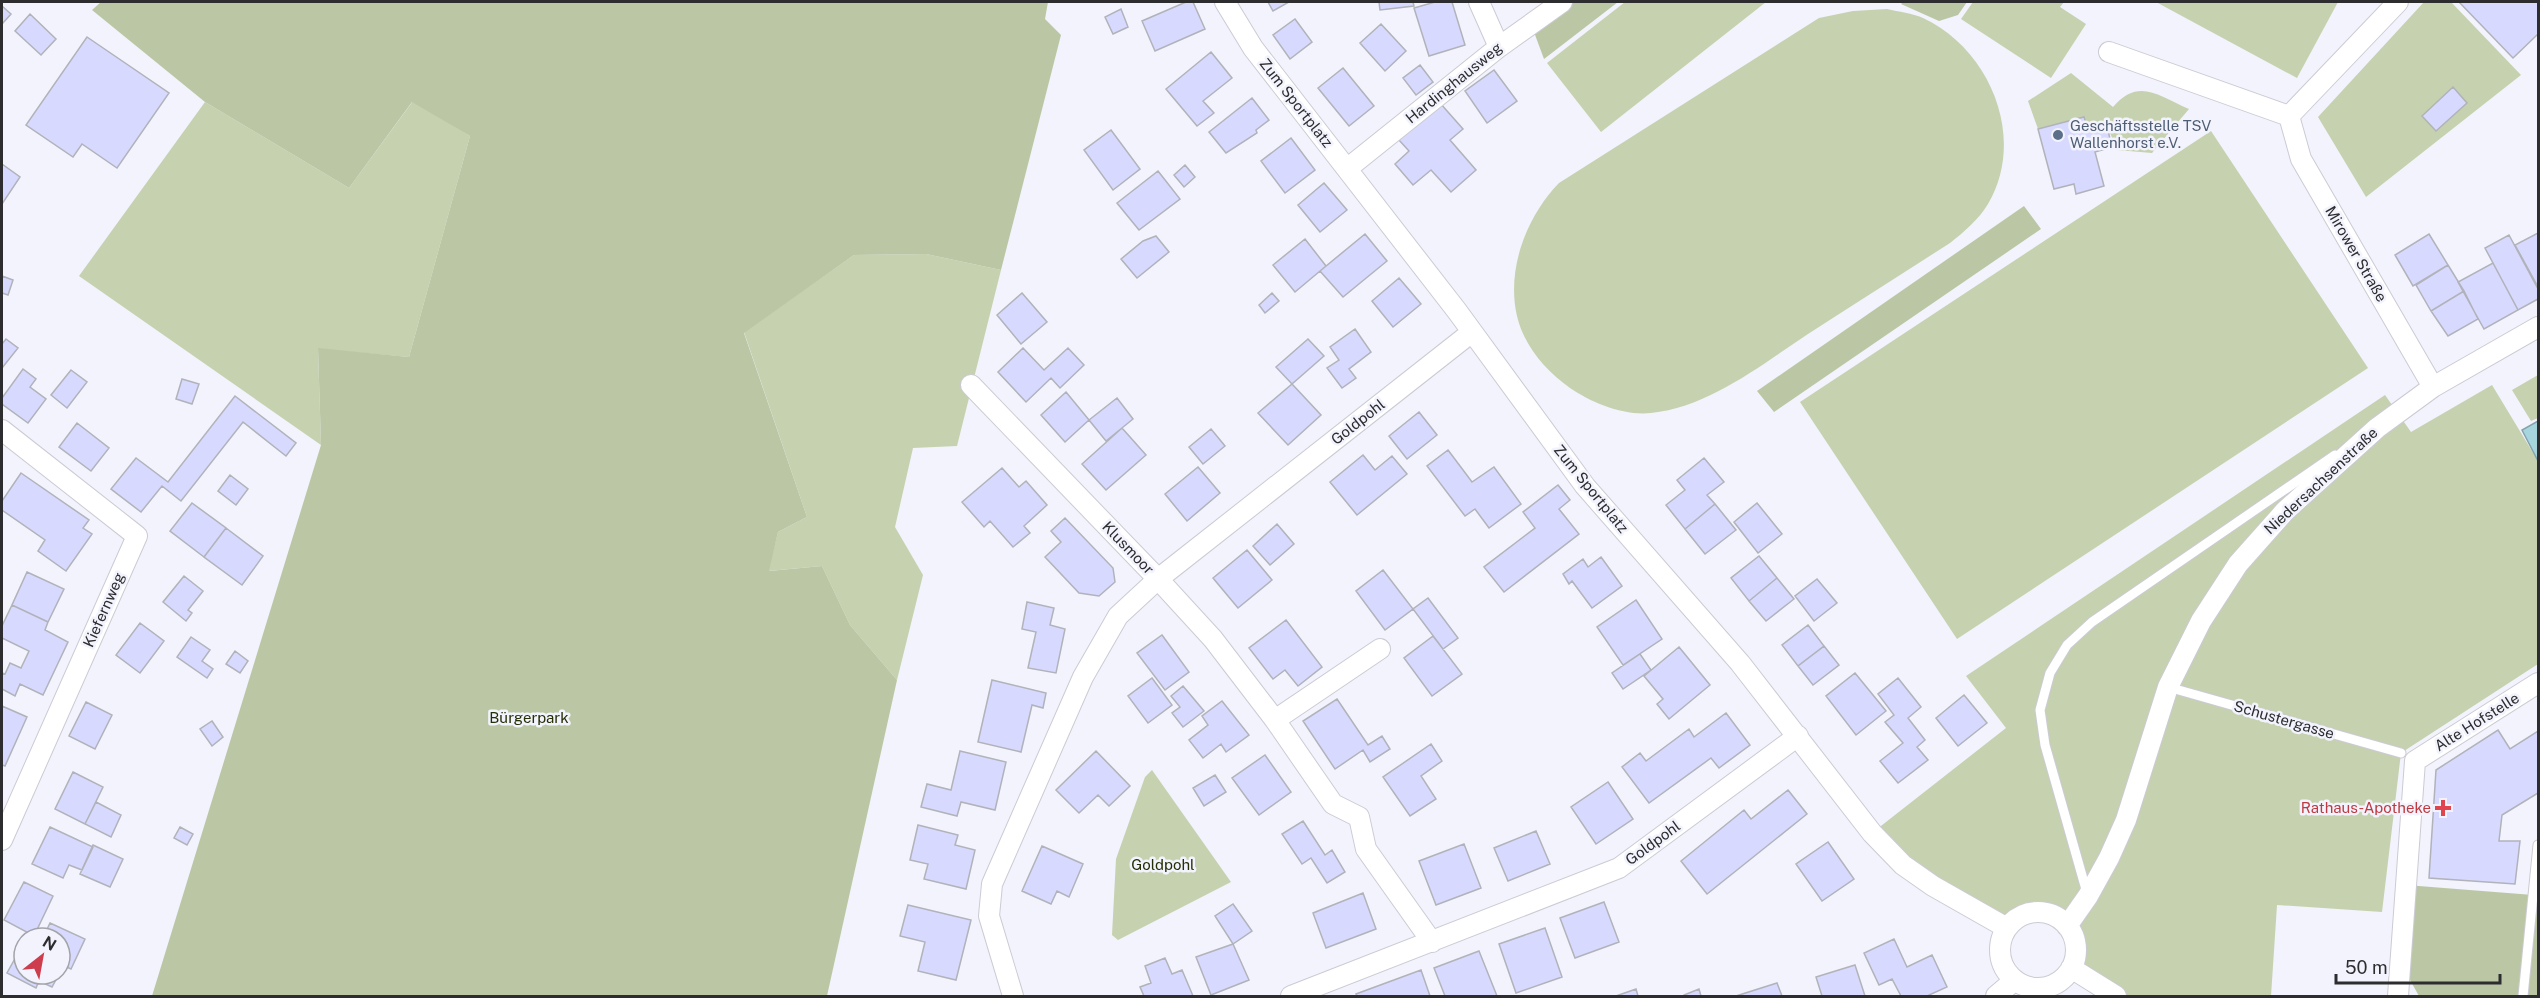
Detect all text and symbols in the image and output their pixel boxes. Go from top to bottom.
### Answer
street label: Hardinghausweg [1402,39,1505,127]
street label: Zum Sportplatz [1256,55,1336,151]
place label: Geschäftsstelle TSV Wallenhorst e.V. [2070,117,2211,151]
marker: Geschäftsstelle TSV Wallenhorst e.V. [2051,128,2065,142]
street label: Mirower Straße [2322,203,2391,305]
street label: Goldpohl [1328,395,1388,448]
street label: Niedersachsenstraße [2261,424,2381,537]
street label: Zum Sportplatz [1551,441,1632,536]
street label: Klusmoor [1099,518,1158,578]
street label: Kiefernweg [79,570,128,650]
street label: Alte Hofstelle [2431,689,2522,754]
street label: Schustergasse [2232,697,2336,742]
park label: Bürgerpark [489,709,569,726]
place label: Rathaus-Apotheke [2301,799,2431,816]
marker: Rathaus-Apotheke [2436,801,2450,815]
street label: Goldpohl [1622,817,1683,868]
park label: Goldpohl [1131,856,1195,873]
north arrow [12,926,72,986]
text: N [39,932,60,955]
scale bar [2336,947,2500,985]
text: 50 m [2345,957,2388,978]

